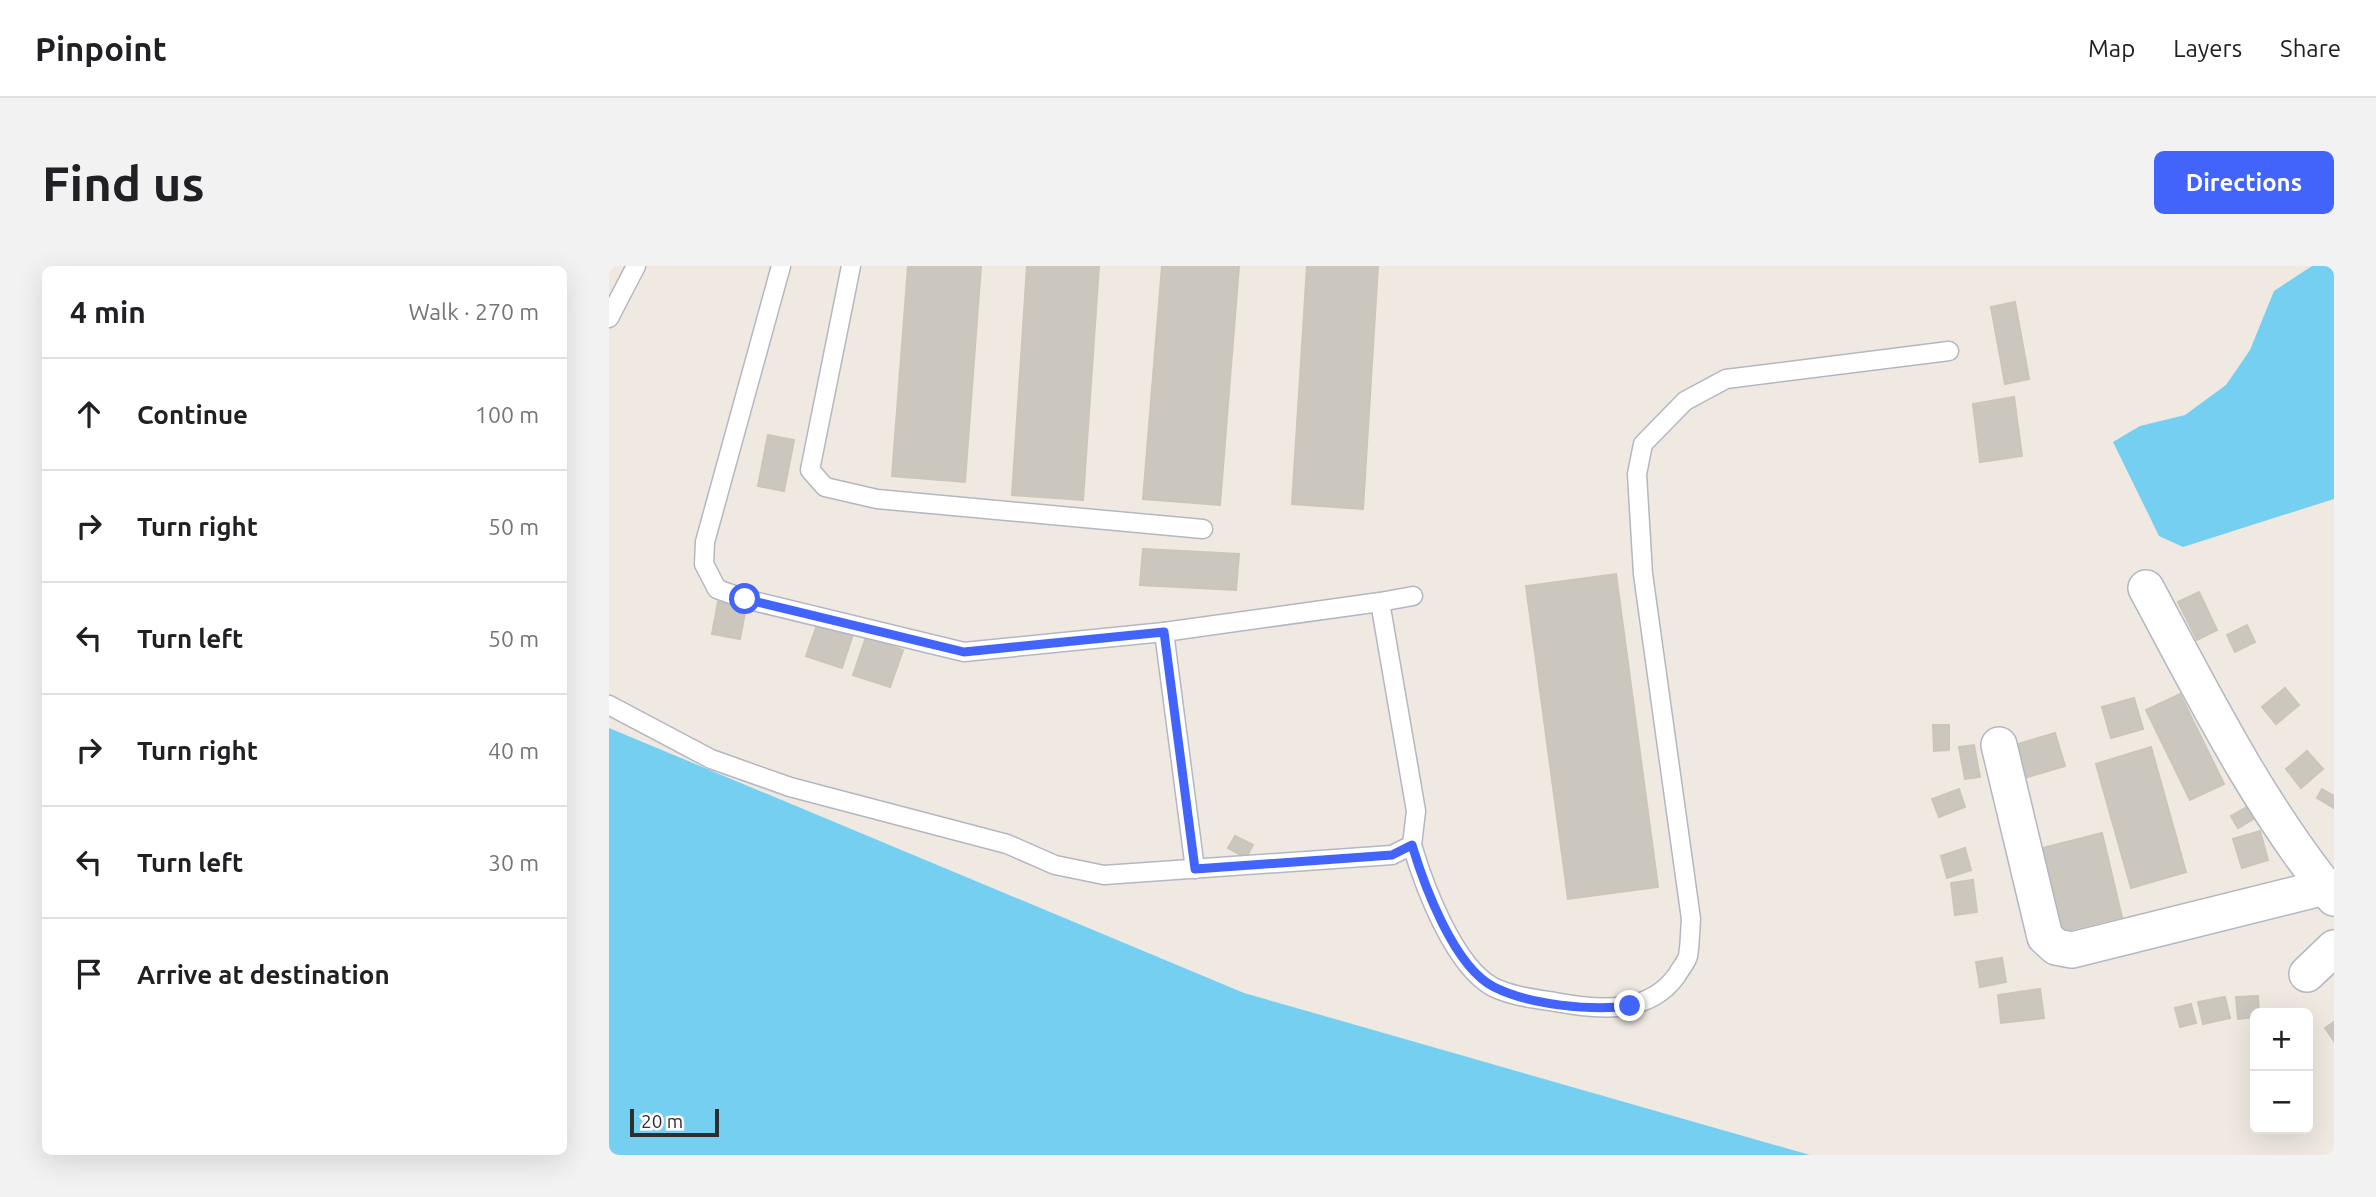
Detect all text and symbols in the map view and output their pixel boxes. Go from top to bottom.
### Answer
text: Pinpoint [35,30,167,67]
text: Map [2088,35,2135,62]
text: Layers [2173,35,2242,62]
text: Share [2280,35,2341,62]
button: Directions [2154,151,2334,214]
text: Find us [42,155,205,210]
text: 4 min [70,295,146,329]
text: Walk · 270 m [408,299,539,324]
icon: ahead [70,395,108,433]
text: Continue [137,400,248,429]
text: 100 m [475,402,539,427]
icon: right [70,507,108,545]
text: Turn right [137,512,258,541]
text: 50 m [488,514,539,539]
route start [729,583,760,614]
icon: left [70,619,108,657]
text: Turn left [137,624,243,653]
text: 50 m [488,626,539,651]
icon: right [70,731,108,769]
text: Turn right [137,736,258,765]
text: 40 m [488,738,539,763]
icon: left [70,843,108,881]
text: Turn left [137,848,243,877]
text: 30 m [488,850,539,875]
icon: arrive [70,955,108,993]
text: Arrive at destination [137,960,390,989]
route end [1614,990,1645,1021]
map controls [2250,1008,2313,1134]
button: + [2250,1008,2313,1071]
button: − [2250,1071,2313,1134]
scale bar [630,1106,719,1138]
text: 20 m [641,1110,683,1132]

